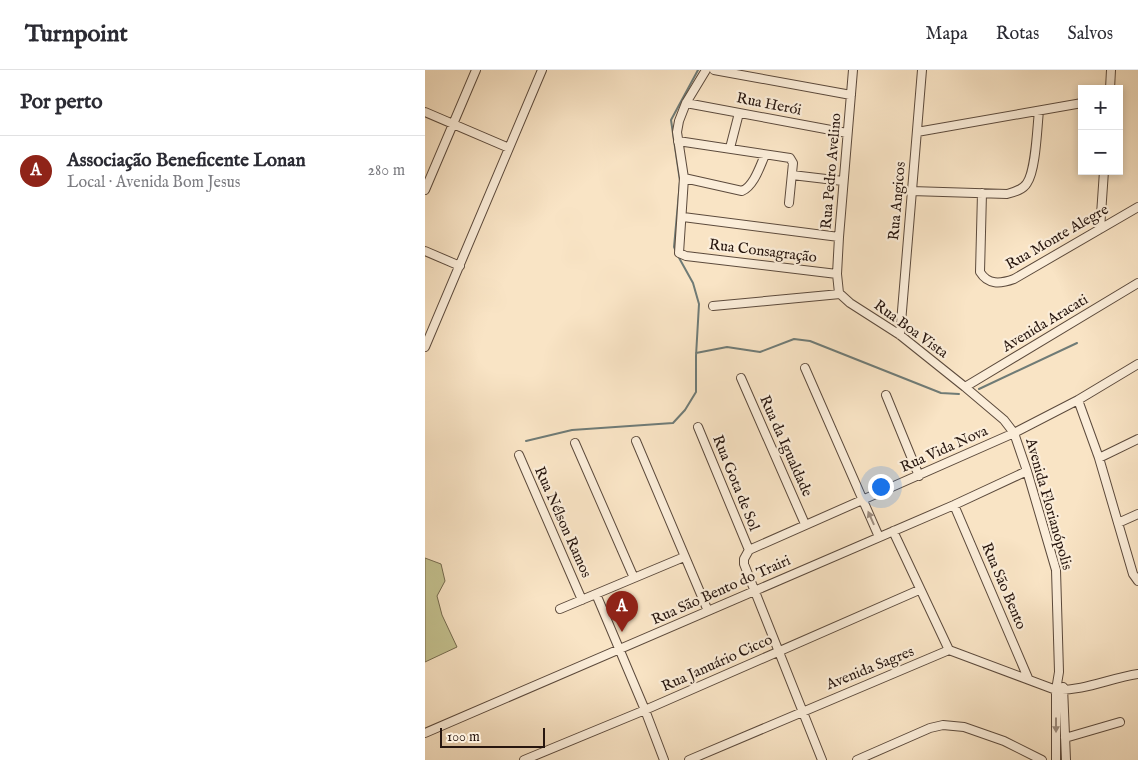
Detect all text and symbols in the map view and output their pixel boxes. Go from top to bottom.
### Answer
text: Turnpoint [25,19,128,50]
text: Mapa [926,23,968,46]
text: Rotas [996,23,1039,46]
text: Salvos [1067,23,1113,46]
map controls [1078,85,1123,175]
button: + [1078,85,1123,130]
street label: Rua Herói [735,88,803,120]
text: Por perto [20,89,102,116]
street label: Rua Pedro Avelino [816,112,846,230]
button: − [1078,130,1123,175]
text: Associação Beneficente Lonan [67,149,306,173]
text: A [31,161,41,181]
text: 280 m [368,161,405,181]
street label: Rua Angicos [884,161,910,241]
text: Local · Avenida Bom Jesus [67,173,240,193]
street label: Rua Monte Alegre [1002,200,1112,274]
street label: Rua Consagração [708,235,818,267]
street label: Avenida Aracati [998,290,1092,357]
street label: Rua Boa Vista [870,296,952,363]
street label: Rua da Igualdade [755,392,817,500]
street label: Rua Vida Nova [897,421,991,477]
street label: Rua Gota de Sol [708,432,764,535]
street label: Avenida Florianópolis [1021,435,1077,572]
street label: Rua Nélson Ramos [530,463,596,581]
your location [868,474,894,500]
one-way arrow [866,511,874,525]
street label: Rua São Bento [977,540,1031,632]
street label: Rua São Bento do Trairi [648,551,794,629]
pin: A [606,591,638,632]
street label: Rua Januário Cicco [658,630,776,696]
street label: Avenida Sagres [822,642,917,695]
one-way arrow [1052,717,1060,733]
scale bar [440,725,545,748]
text: 100 m [447,728,480,746]

